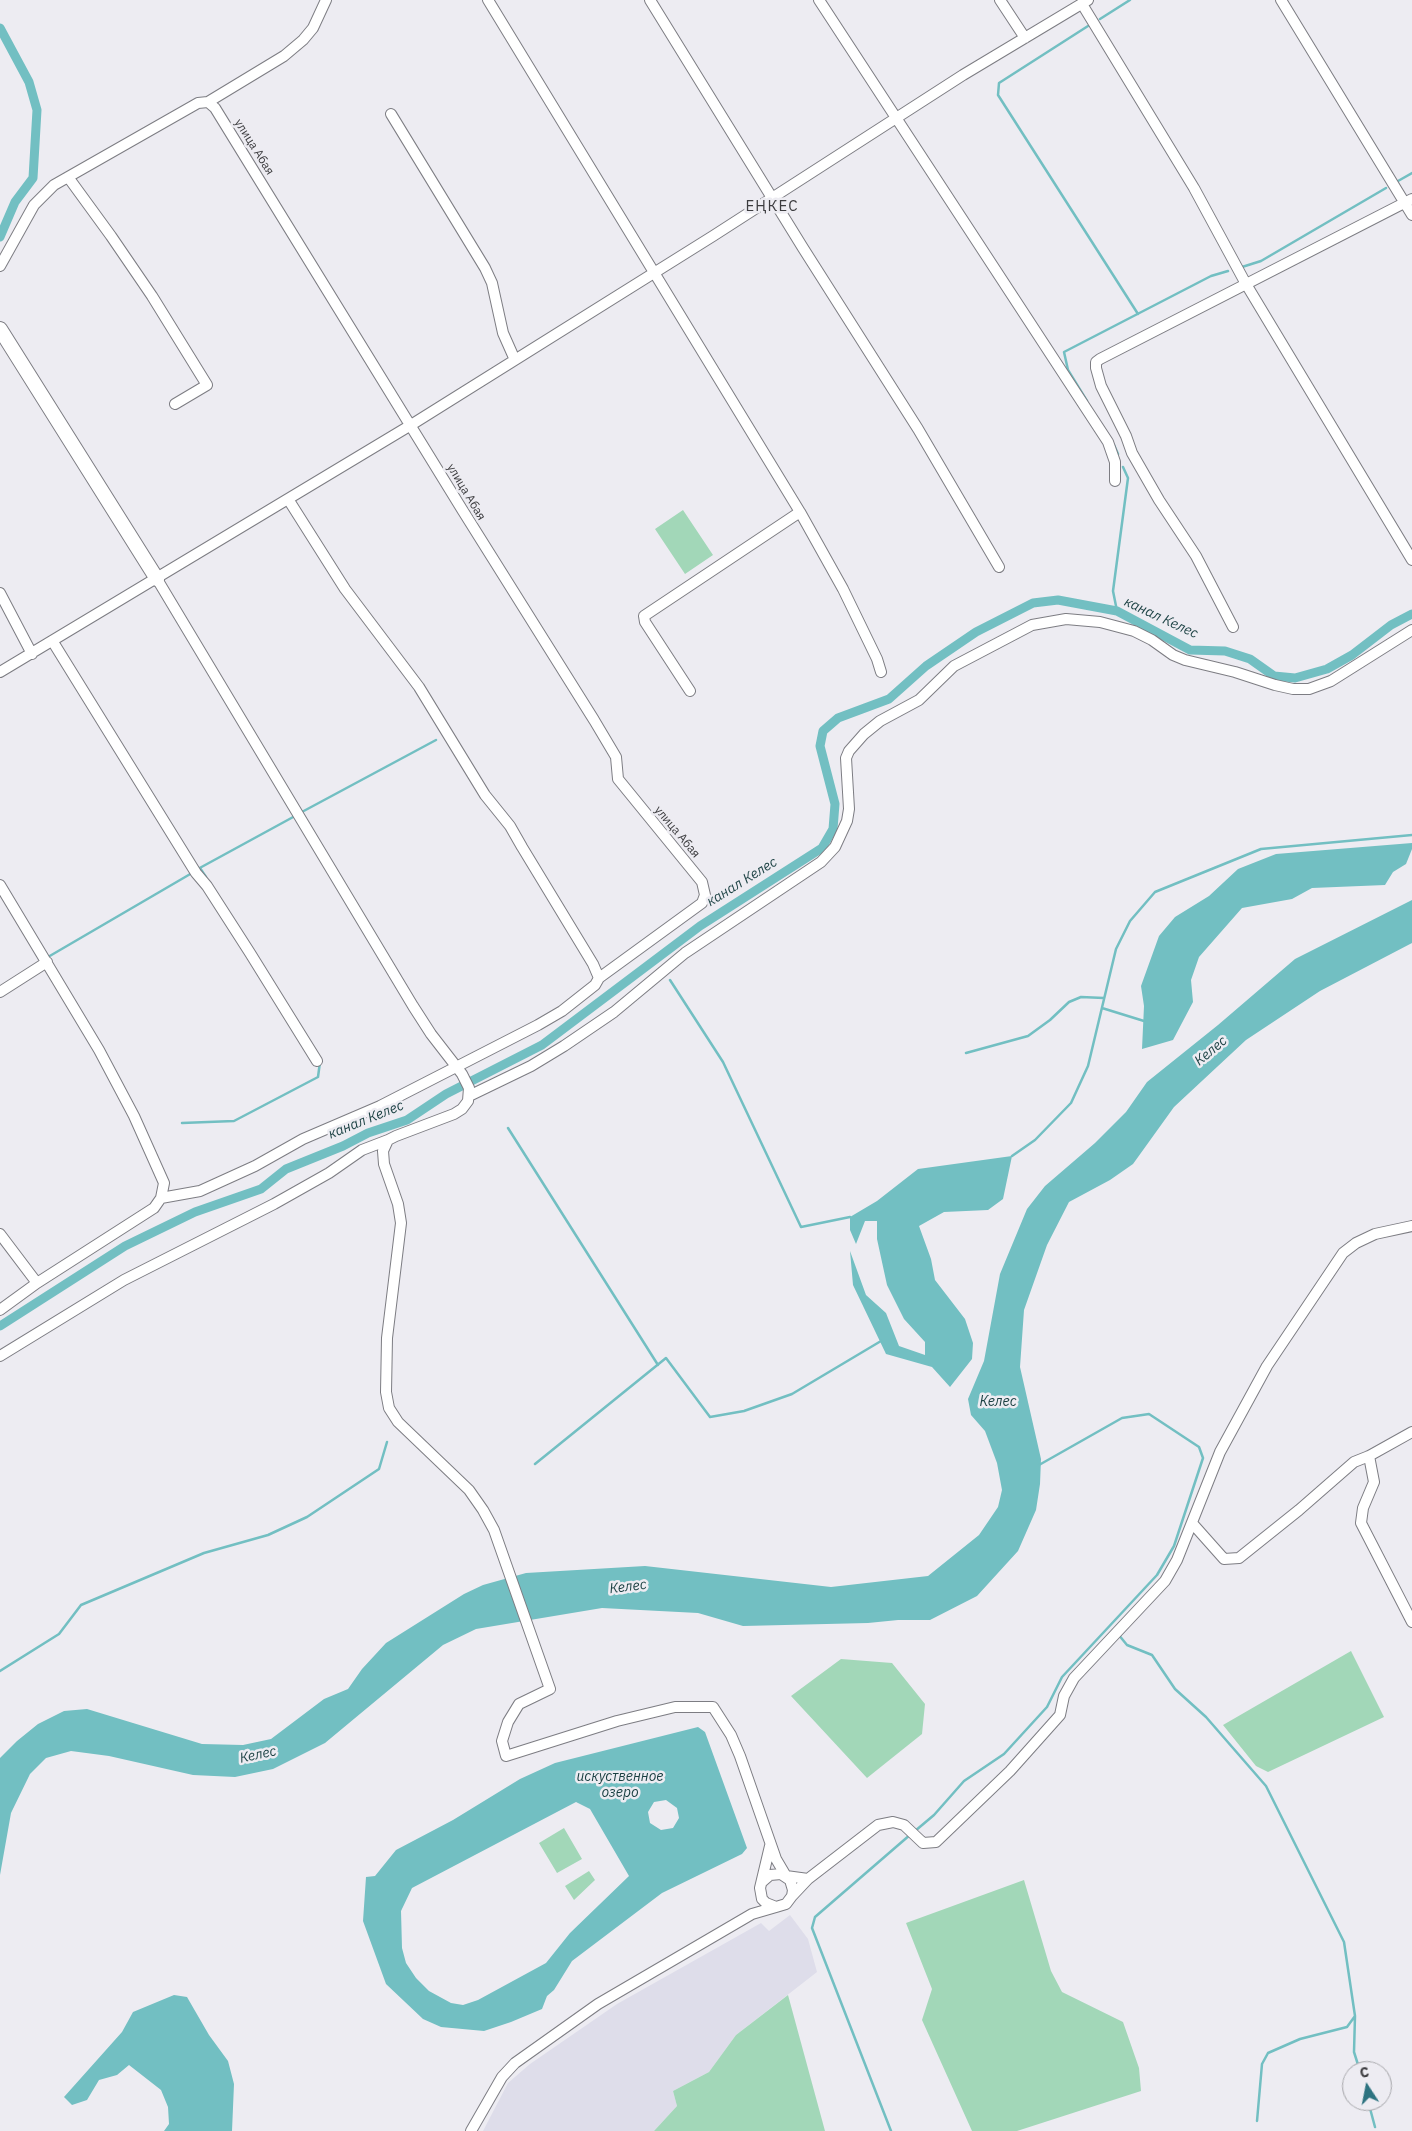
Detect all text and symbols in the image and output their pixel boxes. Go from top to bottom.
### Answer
street label: улица Абая [231,116,277,178]
district label: ЕҢКЕС [745,198,799,216]
street label: улица Абая [444,461,488,523]
water label: канал Келес [1121,594,1201,642]
street label: улица Абая [651,803,703,861]
water label: канал Келес [704,854,780,910]
water label: Келес [1191,1033,1231,1069]
water label: канал Келес [326,1097,406,1143]
water label: Келес [979,1394,1017,1410]
water label: Келес [609,1576,647,1598]
water label: Келес [238,1743,278,1767]
water label: искуственное озеро [577,1769,663,1801]
north arrow [1342,2061,1392,2111]
text: С [1358,2063,1371,2082]

